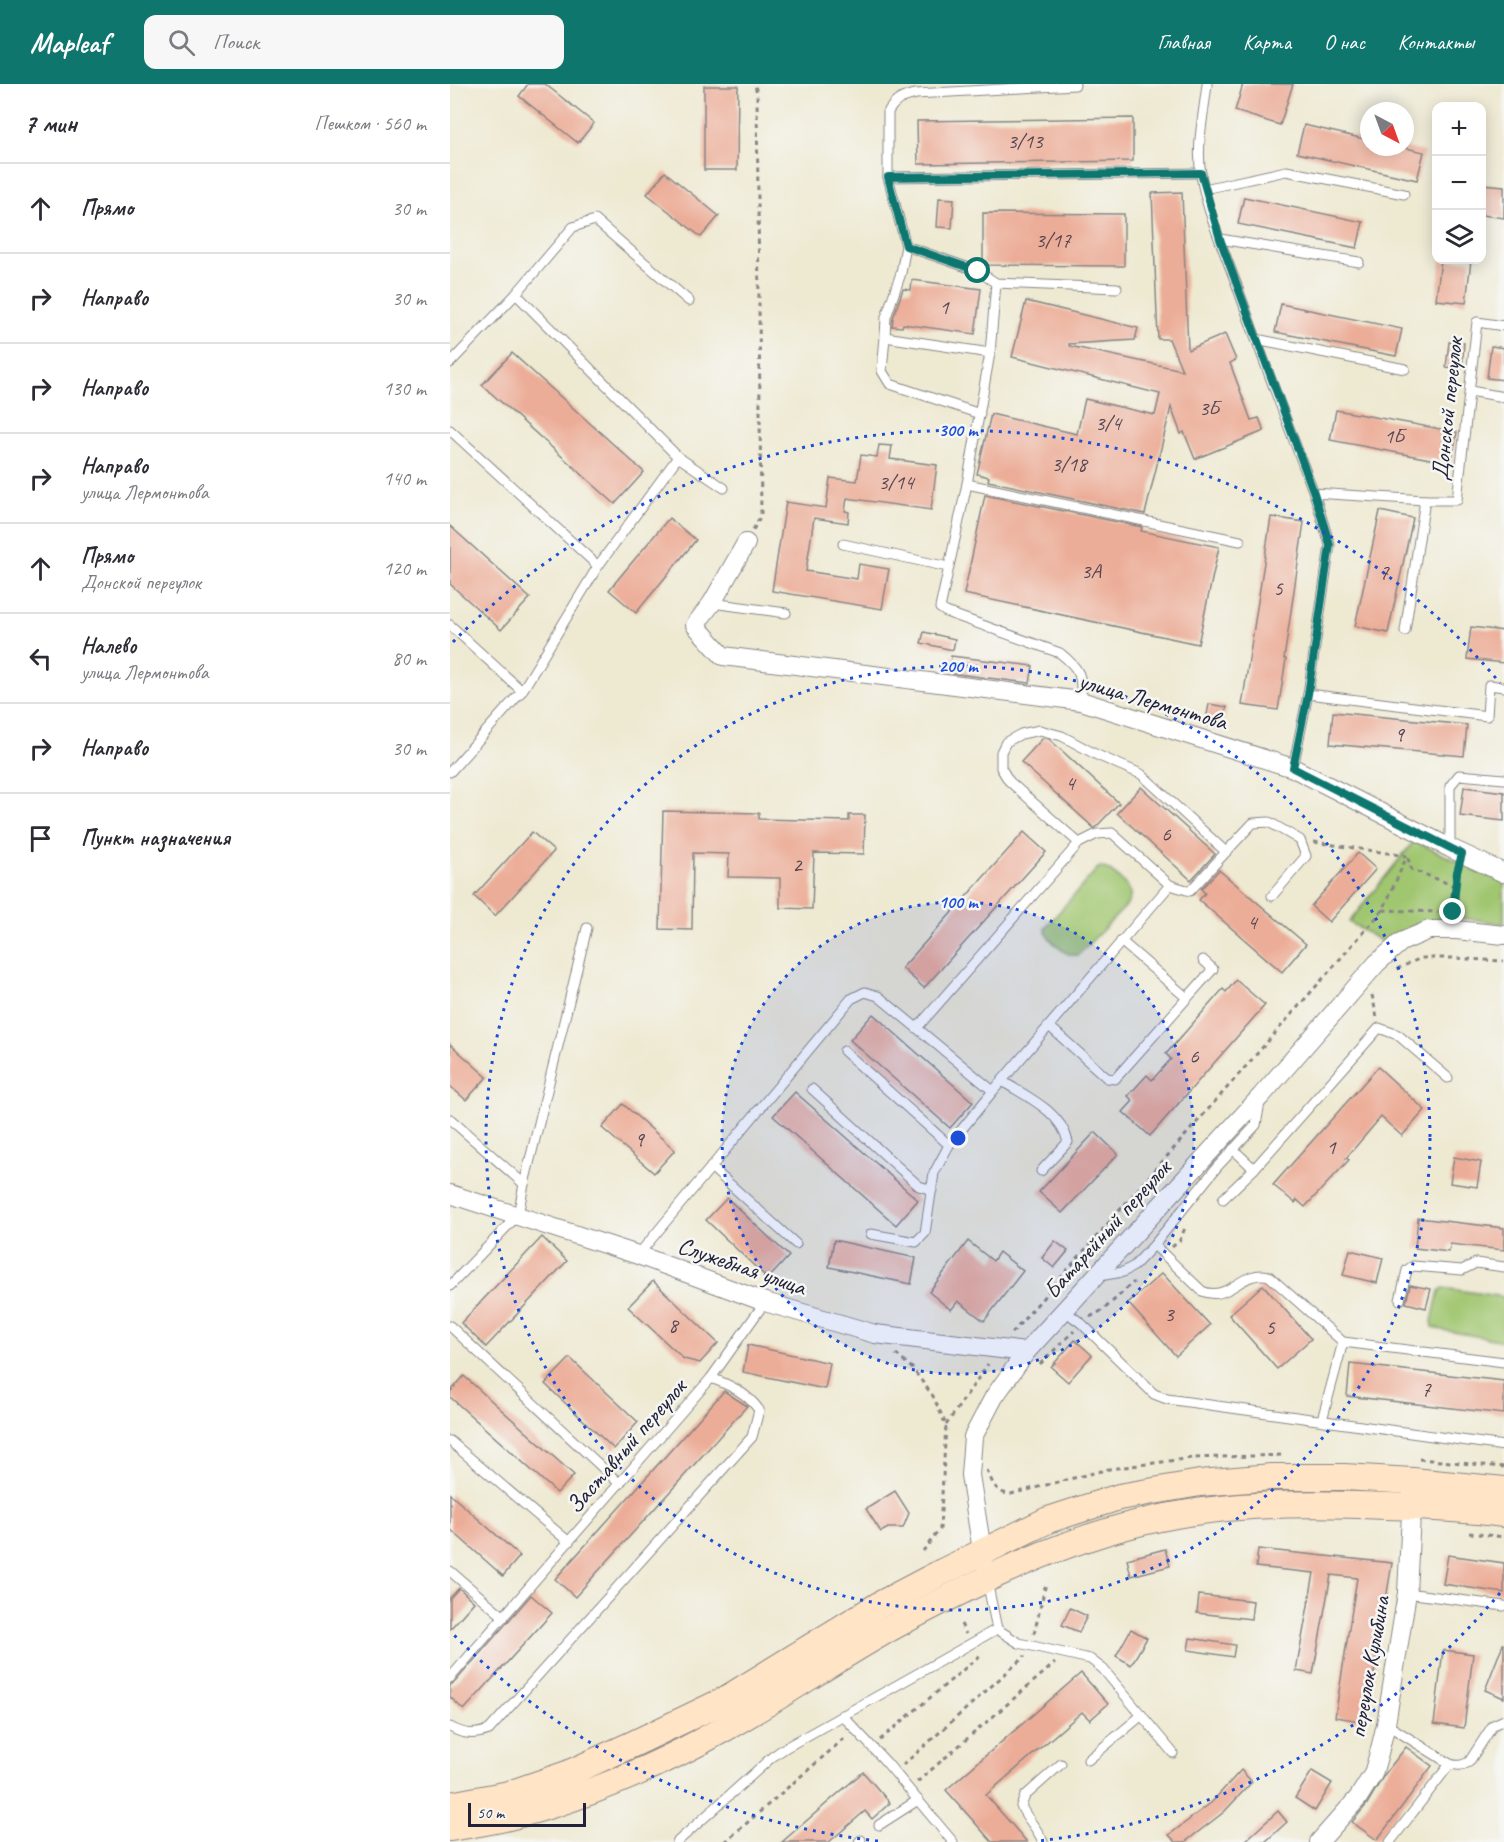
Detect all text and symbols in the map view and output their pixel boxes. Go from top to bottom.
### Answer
search box [144,15,564,69]
text: Mapleaf [30,25,108,60]
icon: search [165,26,198,59]
text: Поиск [213,28,259,56]
text: Главная [1157,29,1210,55]
text: Карта [1243,29,1291,55]
text: О нас [1324,29,1365,55]
text: Контакты [1398,29,1474,55]
north arrow [1360,102,1414,156]
map controls [1432,102,1486,264]
button: + [1432,102,1486,156]
text: 7 мин [24,107,77,140]
text: Пешком · 560 m [314,111,426,136]
house number: 3/13 [1007,128,1044,154]
button: − [1432,156,1486,210]
icon: ahead [24,192,57,225]
text: Прямо [81,194,133,222]
text: 30 m [392,196,426,221]
button: layers [1432,210,1486,264]
house number: 3/17 [1035,227,1072,253]
route start [964,257,990,283]
icon: right [24,282,57,315]
text: Направо [81,284,148,312]
text: 30 m [392,286,426,311]
house number: 1 [939,294,950,320]
street label: Донской переулок [1425,334,1470,482]
icon: right [24,372,57,405]
text: Направо [81,374,148,402]
text: 130 m [383,376,426,401]
house number: 3Б [1199,395,1222,421]
house number: 3/4 [1095,410,1123,436]
text: 300 m [939,419,979,441]
house number: 1Б [1384,423,1407,449]
house number: 3/18 [1051,451,1089,477]
text: Направо [81,452,148,480]
icon: right [24,462,57,495]
text: 140 m [383,466,426,491]
house number: 3/14 [878,469,916,495]
text: улица Лермонтова [81,480,209,505]
text: Прямо [81,542,133,570]
icon: ahead [24,552,57,585]
text: 120 m [383,556,426,581]
house number: 3А [1081,558,1102,584]
house number: 7 [1379,559,1390,585]
text: Донской переулок [81,570,201,595]
house number: 5 [1273,575,1284,601]
text: Налево [81,632,137,660]
icon: left [24,642,57,675]
text: 80 m [392,646,426,671]
text: 200 m [939,655,979,677]
text: улица Лермонтова [81,660,209,685]
street label: улица Лермонтова [1073,665,1232,737]
house number: 9 [1394,721,1405,747]
icon: right [24,732,57,765]
text: Направо [81,734,148,762]
text: 30 m [392,736,426,761]
house number: 4 [1065,770,1077,796]
house number: 6 [1161,821,1171,847]
icon: arrive [24,822,57,855]
text: Пункт назначения [81,824,230,852]
house number: 2 [792,852,803,878]
text: 100 m [939,891,979,913]
route end [1439,898,1465,924]
house number: 4 [1247,909,1259,935]
house number: 6 [1189,1043,1199,1069]
house number: 9 [634,1126,645,1152]
centre of rings [948,1128,968,1148]
house number: 1 [1326,1134,1337,1160]
street label: Батарейный переулок [1037,1152,1179,1305]
street label: Служебная улица [674,1230,811,1302]
house number: 3 [1164,1301,1175,1327]
house number: 8 [668,1312,680,1338]
house number: 5 [1265,1314,1276,1340]
street label: Заставный переулок [559,1371,694,1519]
house number: 7 [1421,1376,1432,1402]
street label: переулок Кулибина [1342,1592,1396,1740]
scale bar [468,1800,586,1828]
text: 50 m [477,1803,504,1823]

